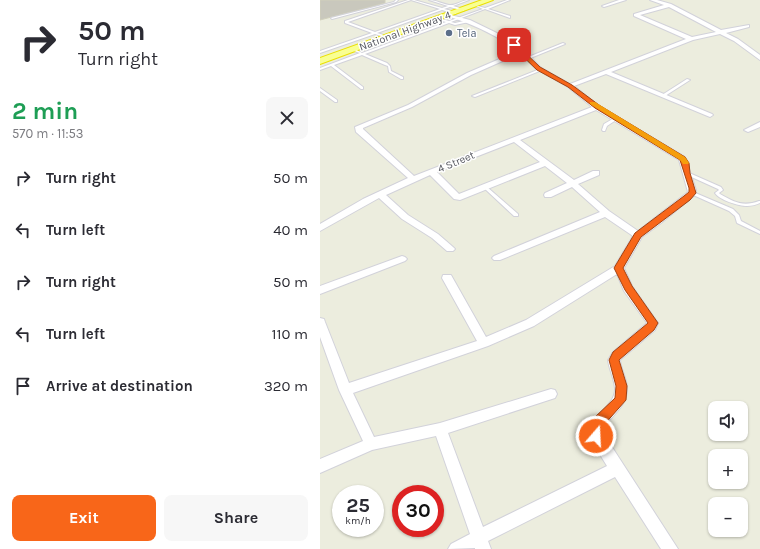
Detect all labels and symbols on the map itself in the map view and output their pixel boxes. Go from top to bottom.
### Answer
street label: National Highway 4 [357,8,453,54]
place label: Tela [457,27,476,40]
marker: Tela [444,28,454,38]
pin [497,28,531,62]
street label: 4 Street [436,148,476,176]
position arrow [575,415,617,457]
speed limit sign: 30 [392,485,444,537]

